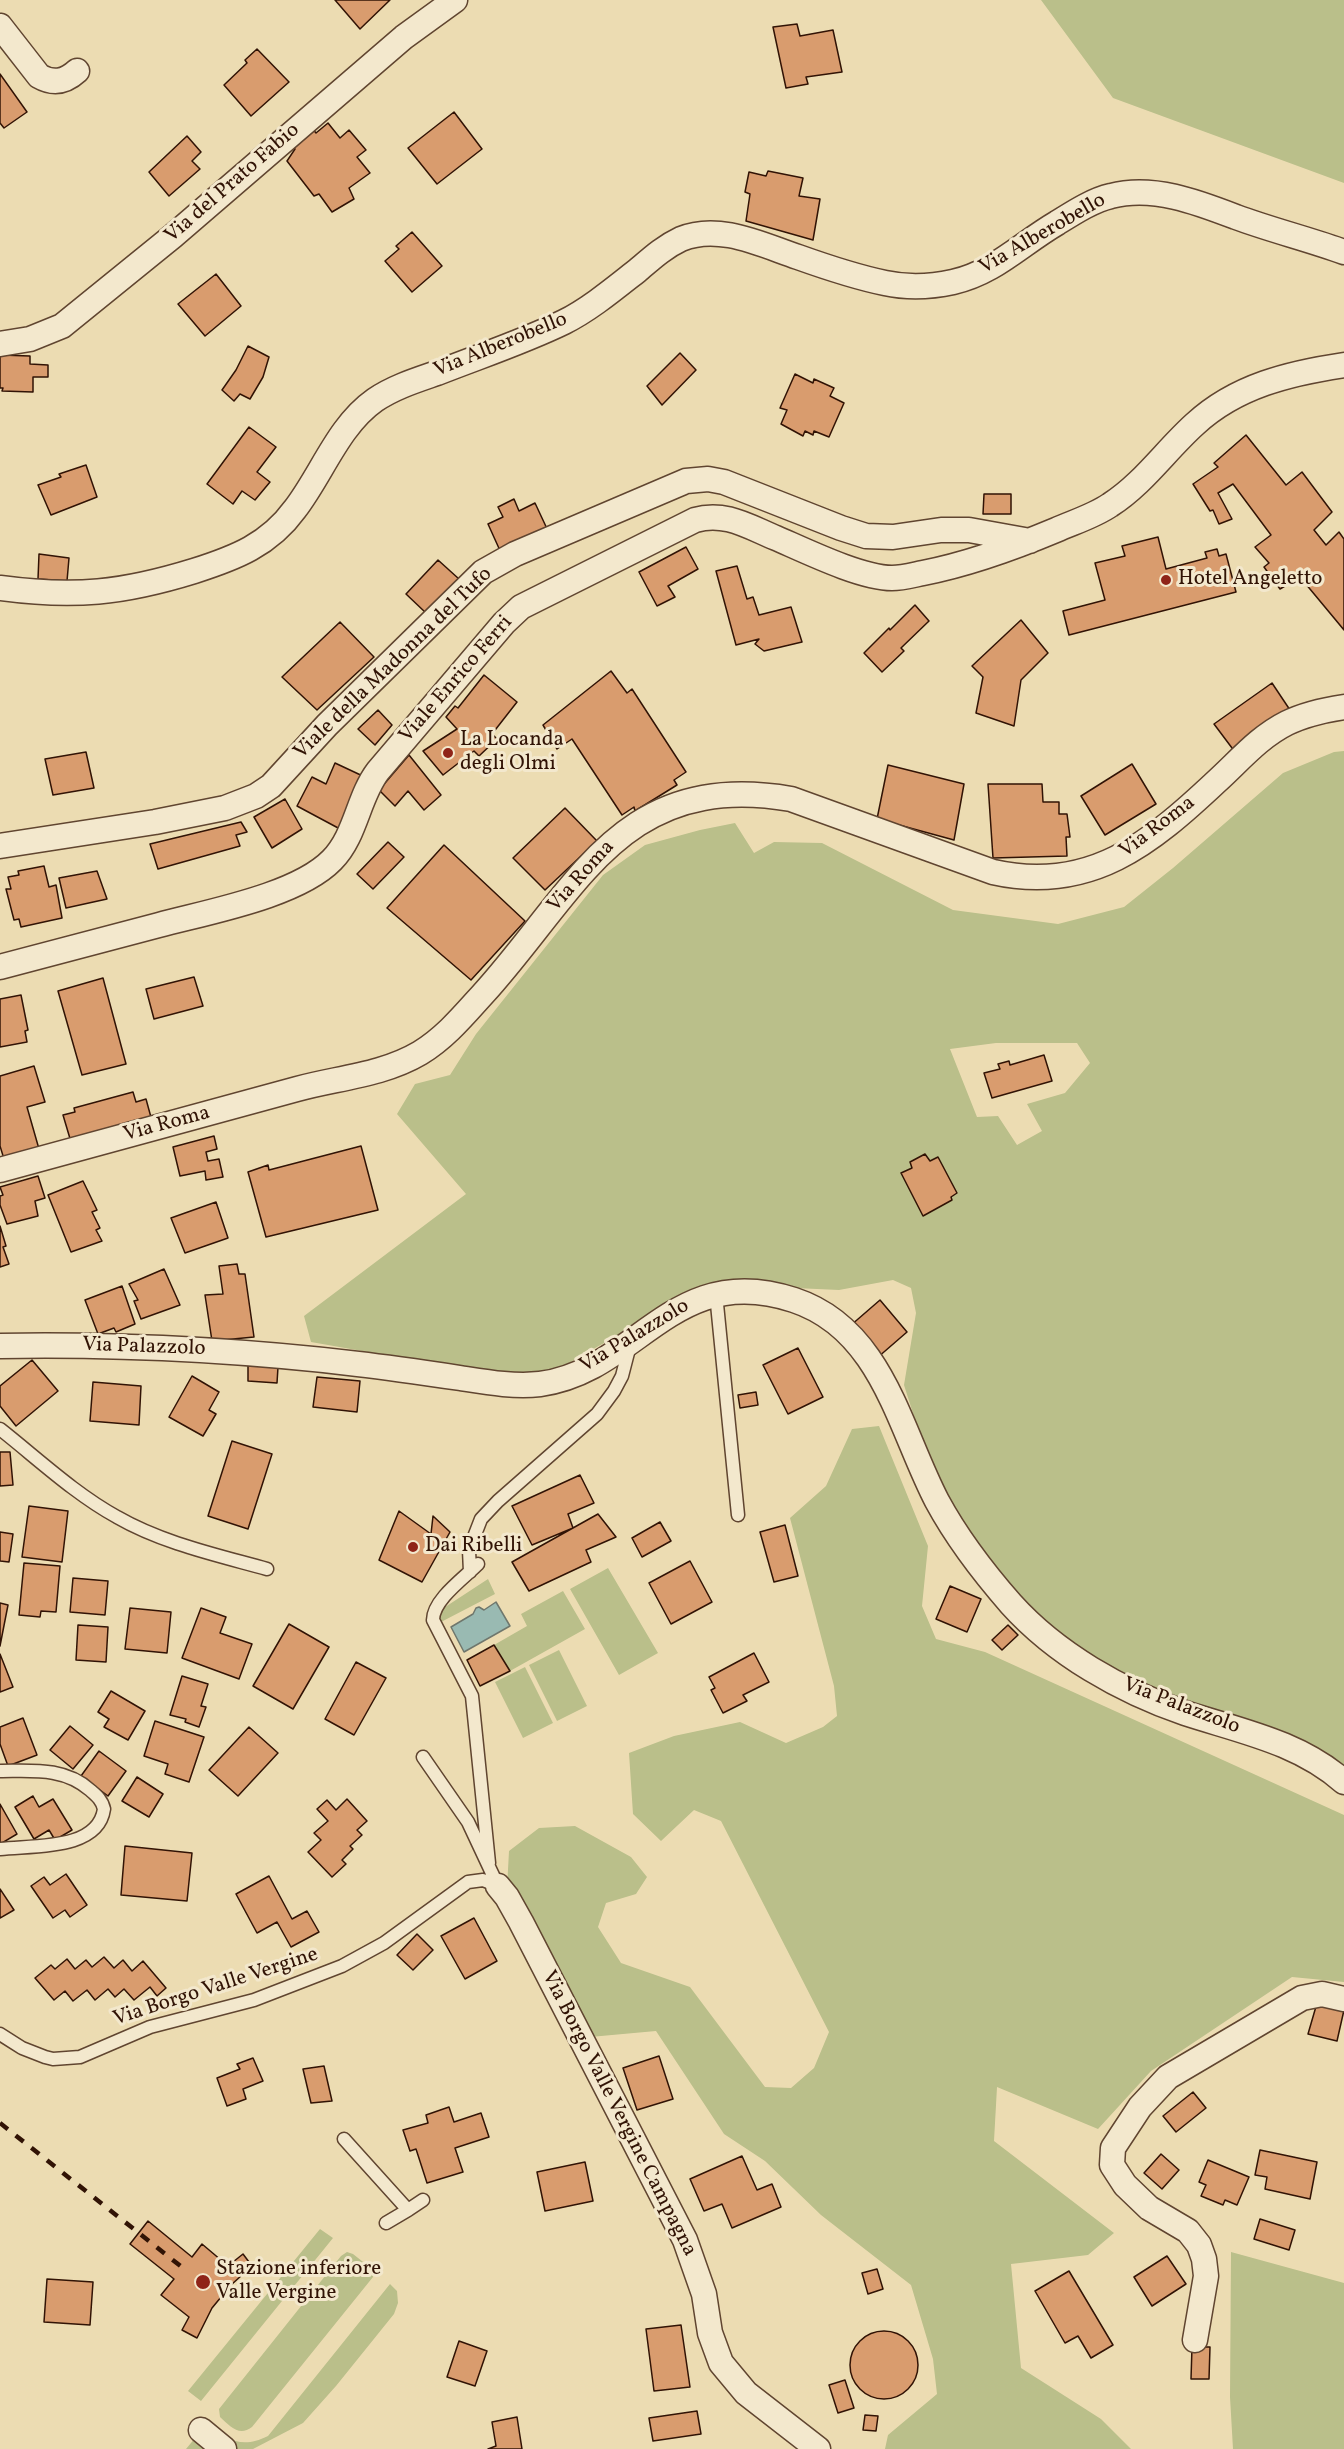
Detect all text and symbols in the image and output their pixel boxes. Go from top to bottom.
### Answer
street label: Via del Prato Fabio [160,119,306,249]
street label: Via Alberobello [975,189,1111,281]
street label: Via Alberobello [431,308,571,384]
street label: Viale della Madonna del Tufo [290,563,498,765]
place label: Hotel Angeletto [1178,567,1322,593]
marker: Hotel Angeletto [1159,573,1173,587]
street label: Viale Enrico Ferri [395,611,519,749]
place label: La Locanda degli Olmi [460,728,564,778]
marker: La Locanda degli Olmi [441,746,455,760]
street label: Via Roma [1115,791,1201,865]
street label: Via Roma [543,836,621,918]
street label: Via Roma [121,1101,213,1149]
street label: Via Palazzolo [576,1294,694,1380]
street label: Via Palazzolo [82,1333,206,1363]
place label: Dai Ribelli [425,1534,522,1560]
marker: Dai Ribelli [406,1540,420,1554]
street label: Via Palazzolo [1119,1673,1243,1741]
street label: Via Borgo Valle Vergine [110,1943,322,2033]
street label: Via Borgo Valle Vergine Campagna [535,1967,701,2261]
place label: Stazione inferiore Valle Vergine [216,2257,381,2307]
marker: Stazione inferiore Valle Vergine [194,2273,212,2291]

